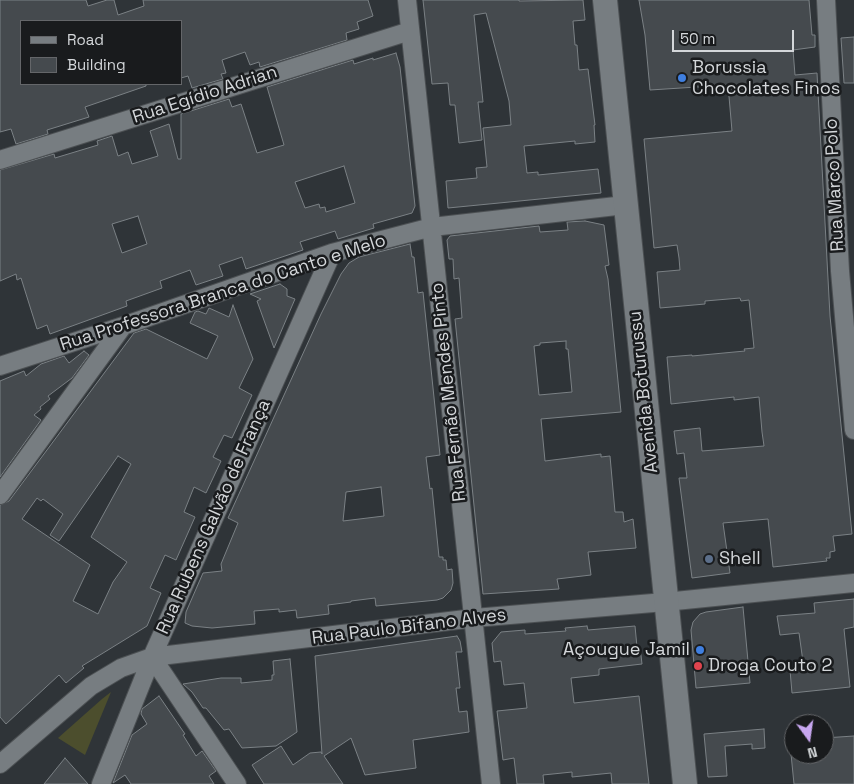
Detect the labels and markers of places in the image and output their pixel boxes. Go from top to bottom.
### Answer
place label: Borussia Chocolates Finos [692,57,840,100]
marker: Borussia Chocolates Finos [676,72,688,84]
place label: Shell [719,548,761,570]
marker: Shell [703,553,715,565]
place label: Açougue Jamil [563,639,690,661]
marker: Açougue Jamil [694,644,706,656]
place label: Droga Couto 2 [708,655,832,677]
marker: Droga Couto 2 [692,660,704,672]

